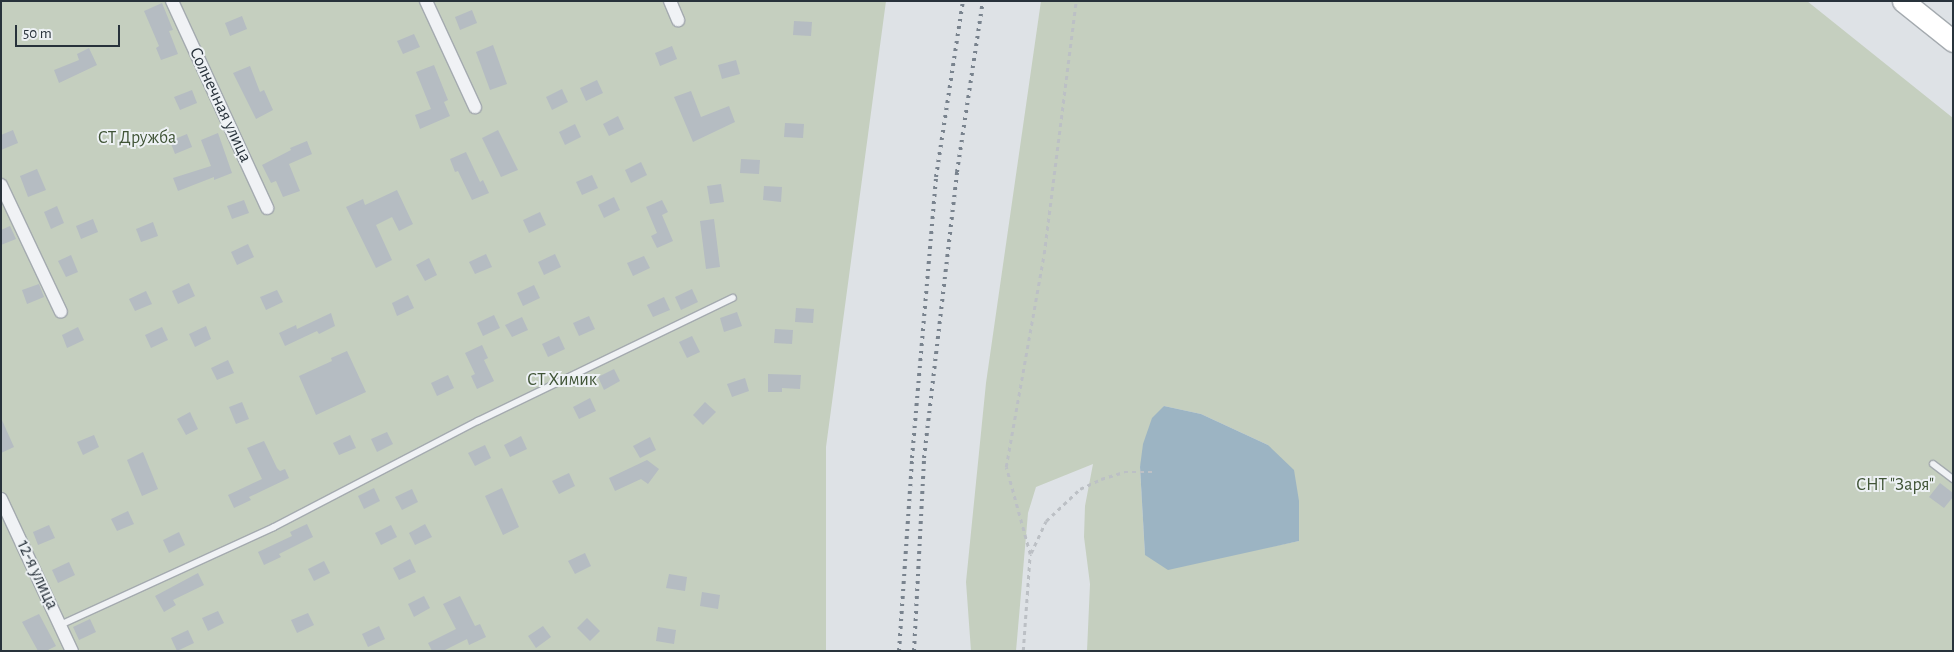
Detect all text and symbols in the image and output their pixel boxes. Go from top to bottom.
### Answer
scale bar [18,15,122,47]
text: 50 m [23,26,52,41]
street label: Солнечная улица [184,44,256,166]
park label: СТ Дружба [98,127,176,149]
park label: СТ Химик [527,369,597,391]
park label: СНТ "Заря" [1856,474,1934,496]
street label: 12-я улица [12,537,62,613]

